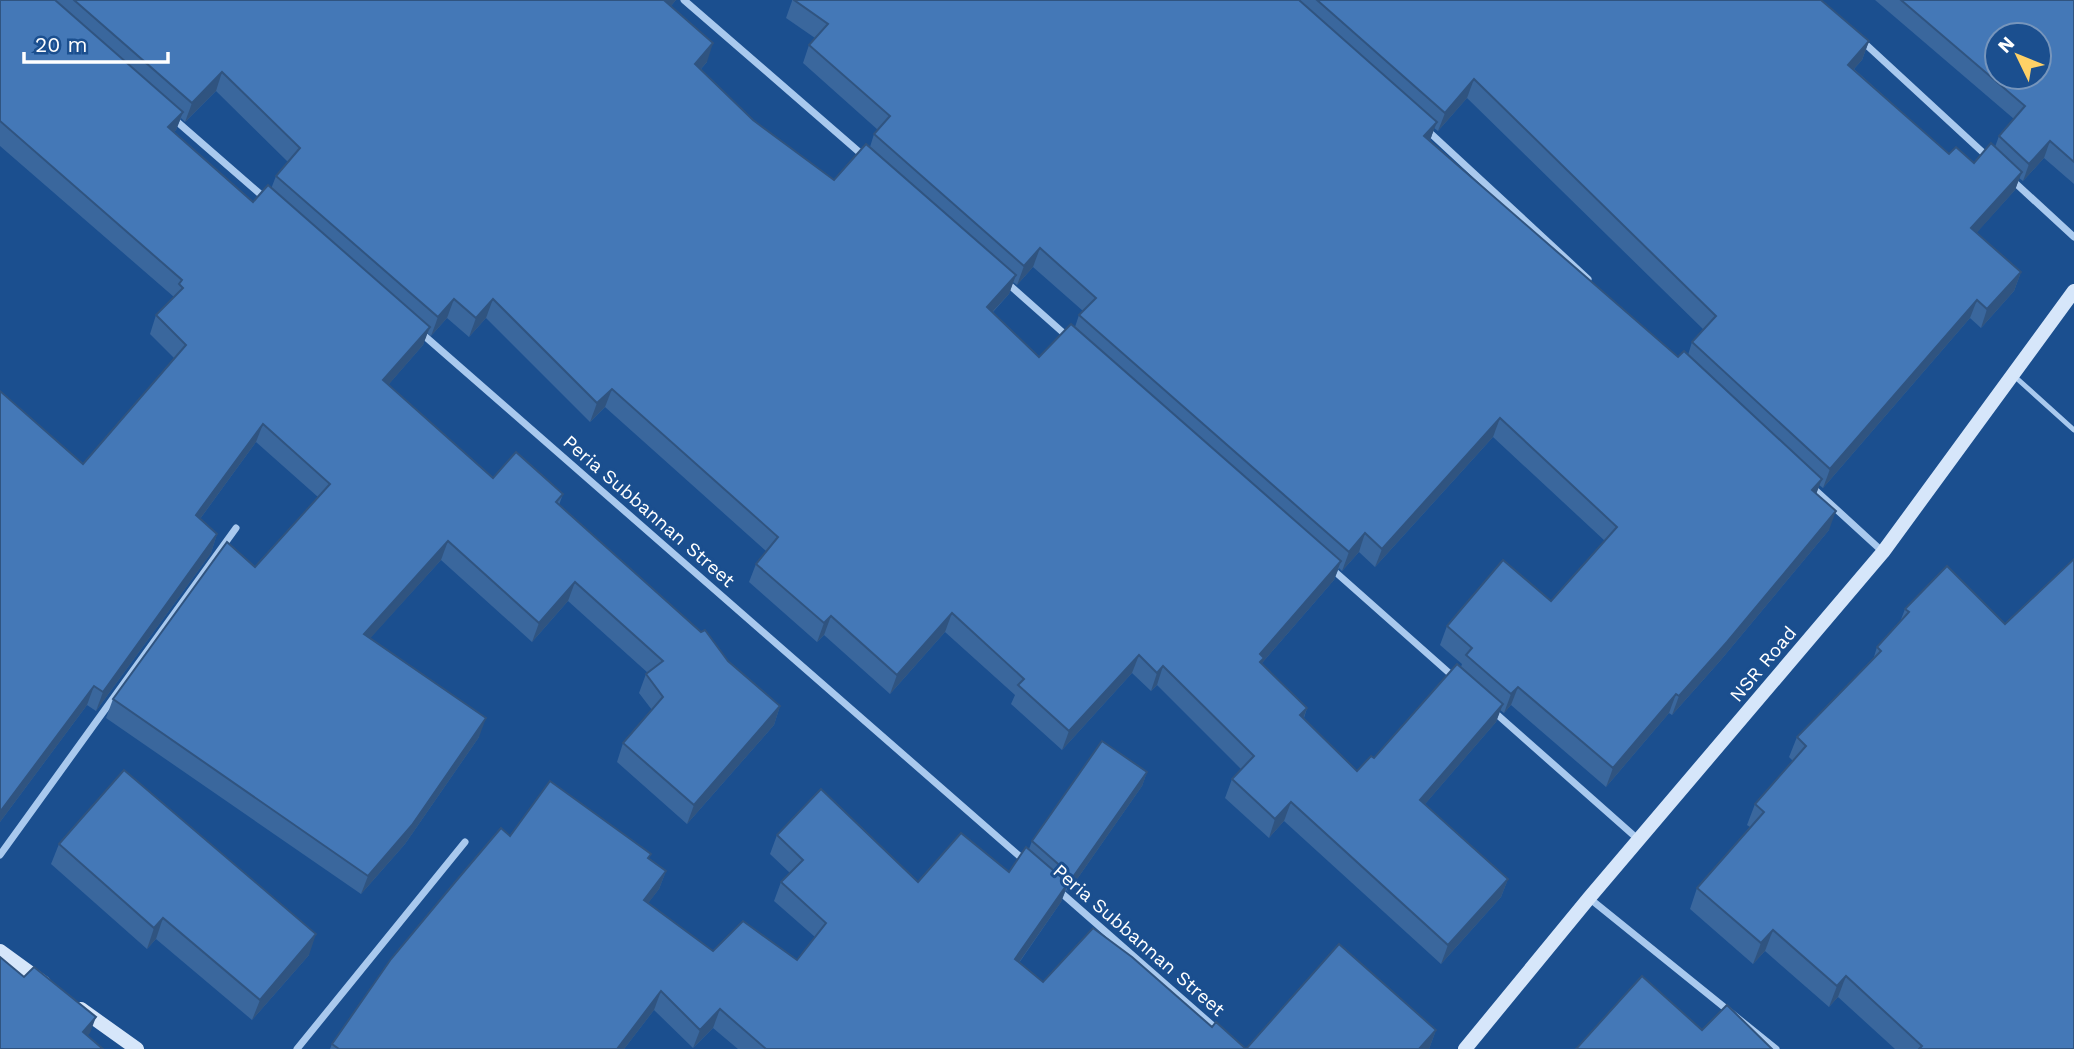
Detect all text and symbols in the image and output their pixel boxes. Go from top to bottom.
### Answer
scale bar [24,21,168,65]
north arrow [1983,21,2053,91]
text: 20 m [35,32,87,57]
text: N [1993,32,2019,58]
street label: Peria Subbannan Street [558,430,740,592]
street label: NSR Road [1725,622,1801,706]
street label: Peria Subbannan Street [1048,859,1230,1021]

